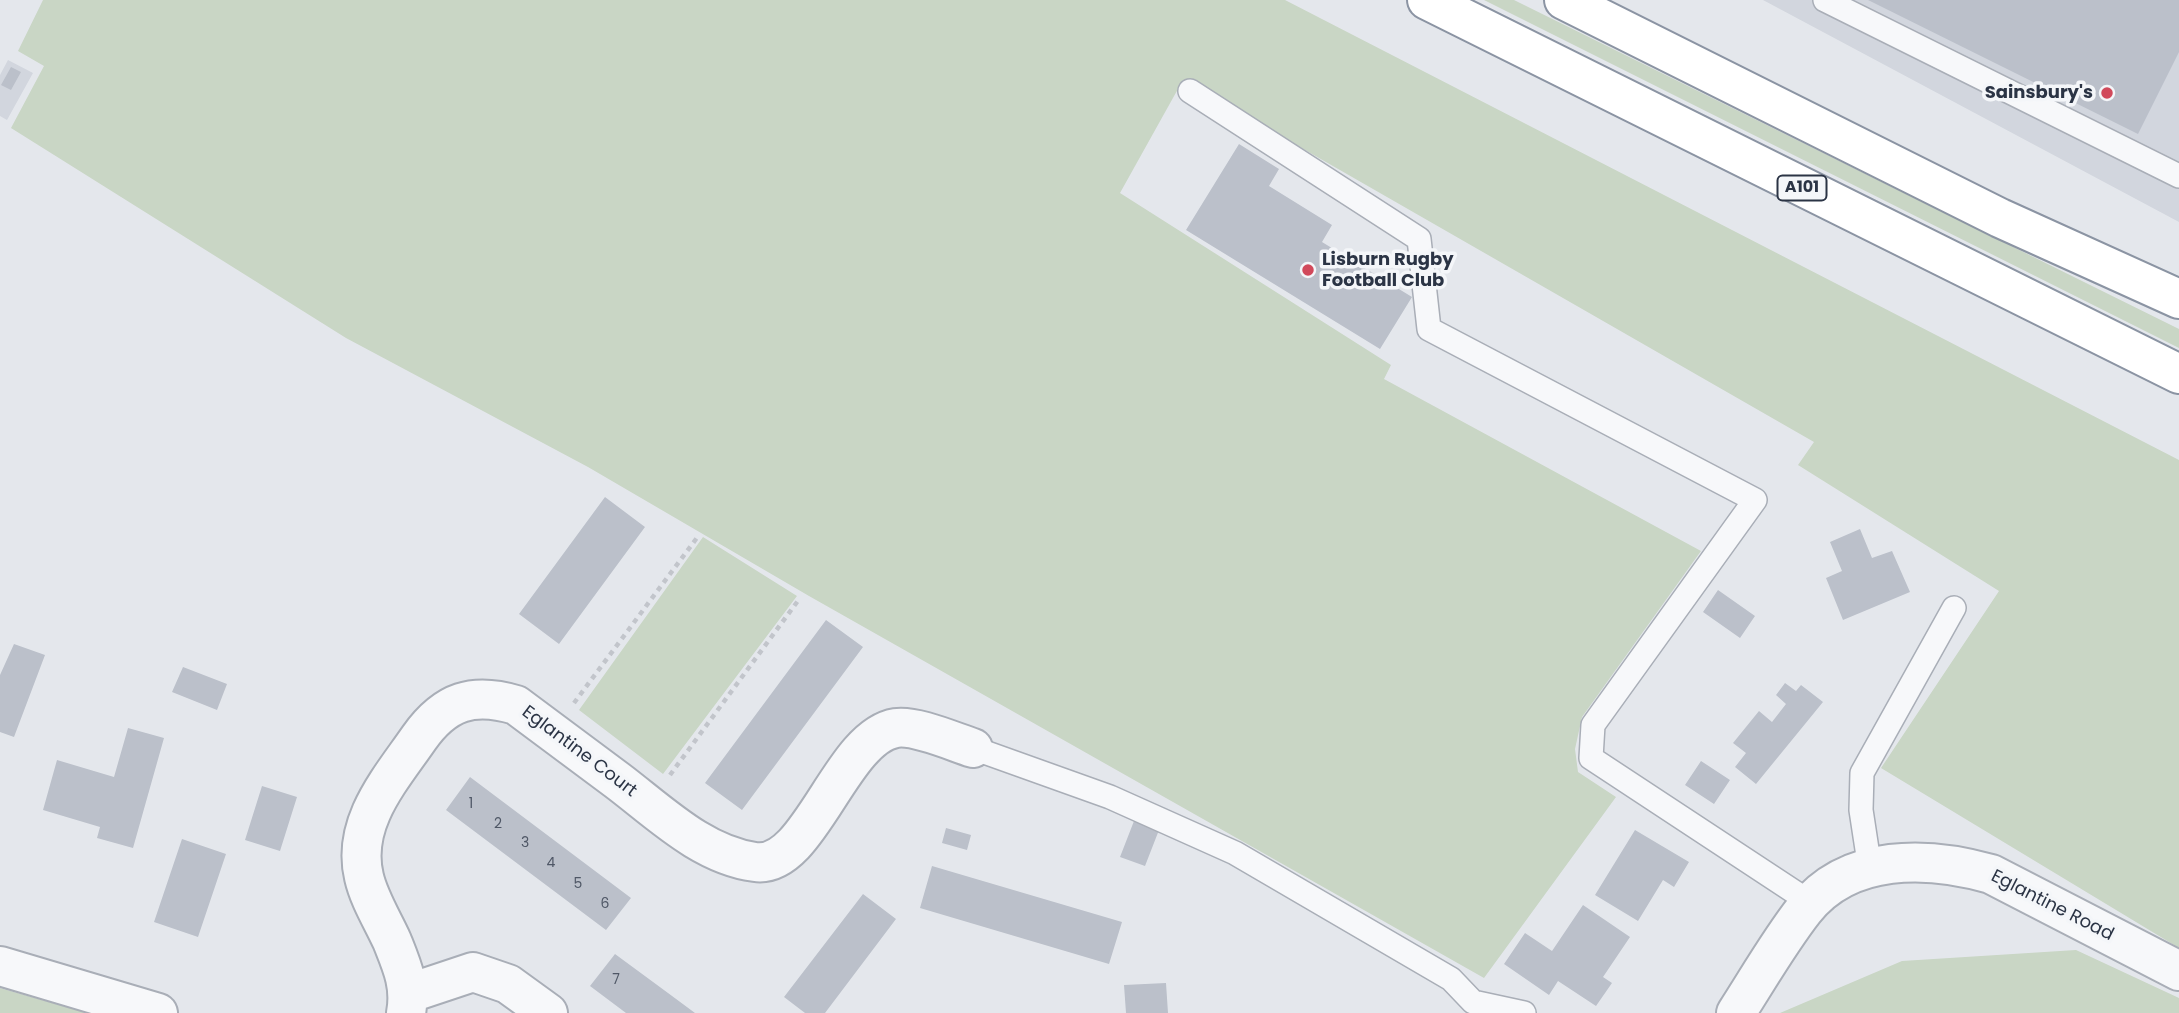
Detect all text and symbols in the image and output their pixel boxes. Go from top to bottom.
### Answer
place label: Sainsbury's [1985,82,2093,104]
marker: Sainsbury's [2099,85,2115,101]
road number: A101 [1778,176,1826,200]
place label: Lisburn Rugby Football Club [1322,249,1454,292]
marker: Lisburn Rugby Football Club [1300,262,1316,278]
street label: Eglantine Court [517,702,641,802]
house number: 1 [469,796,473,812]
house number: 2 [494,816,502,832]
house number: 3 [521,835,529,851]
house number: 4 [547,855,555,871]
street label: Eglantine Road [1987,866,2117,946]
house number: 5 [574,876,582,892]
house number: 6 [601,896,609,912]
house number: 7 [612,972,620,988]

